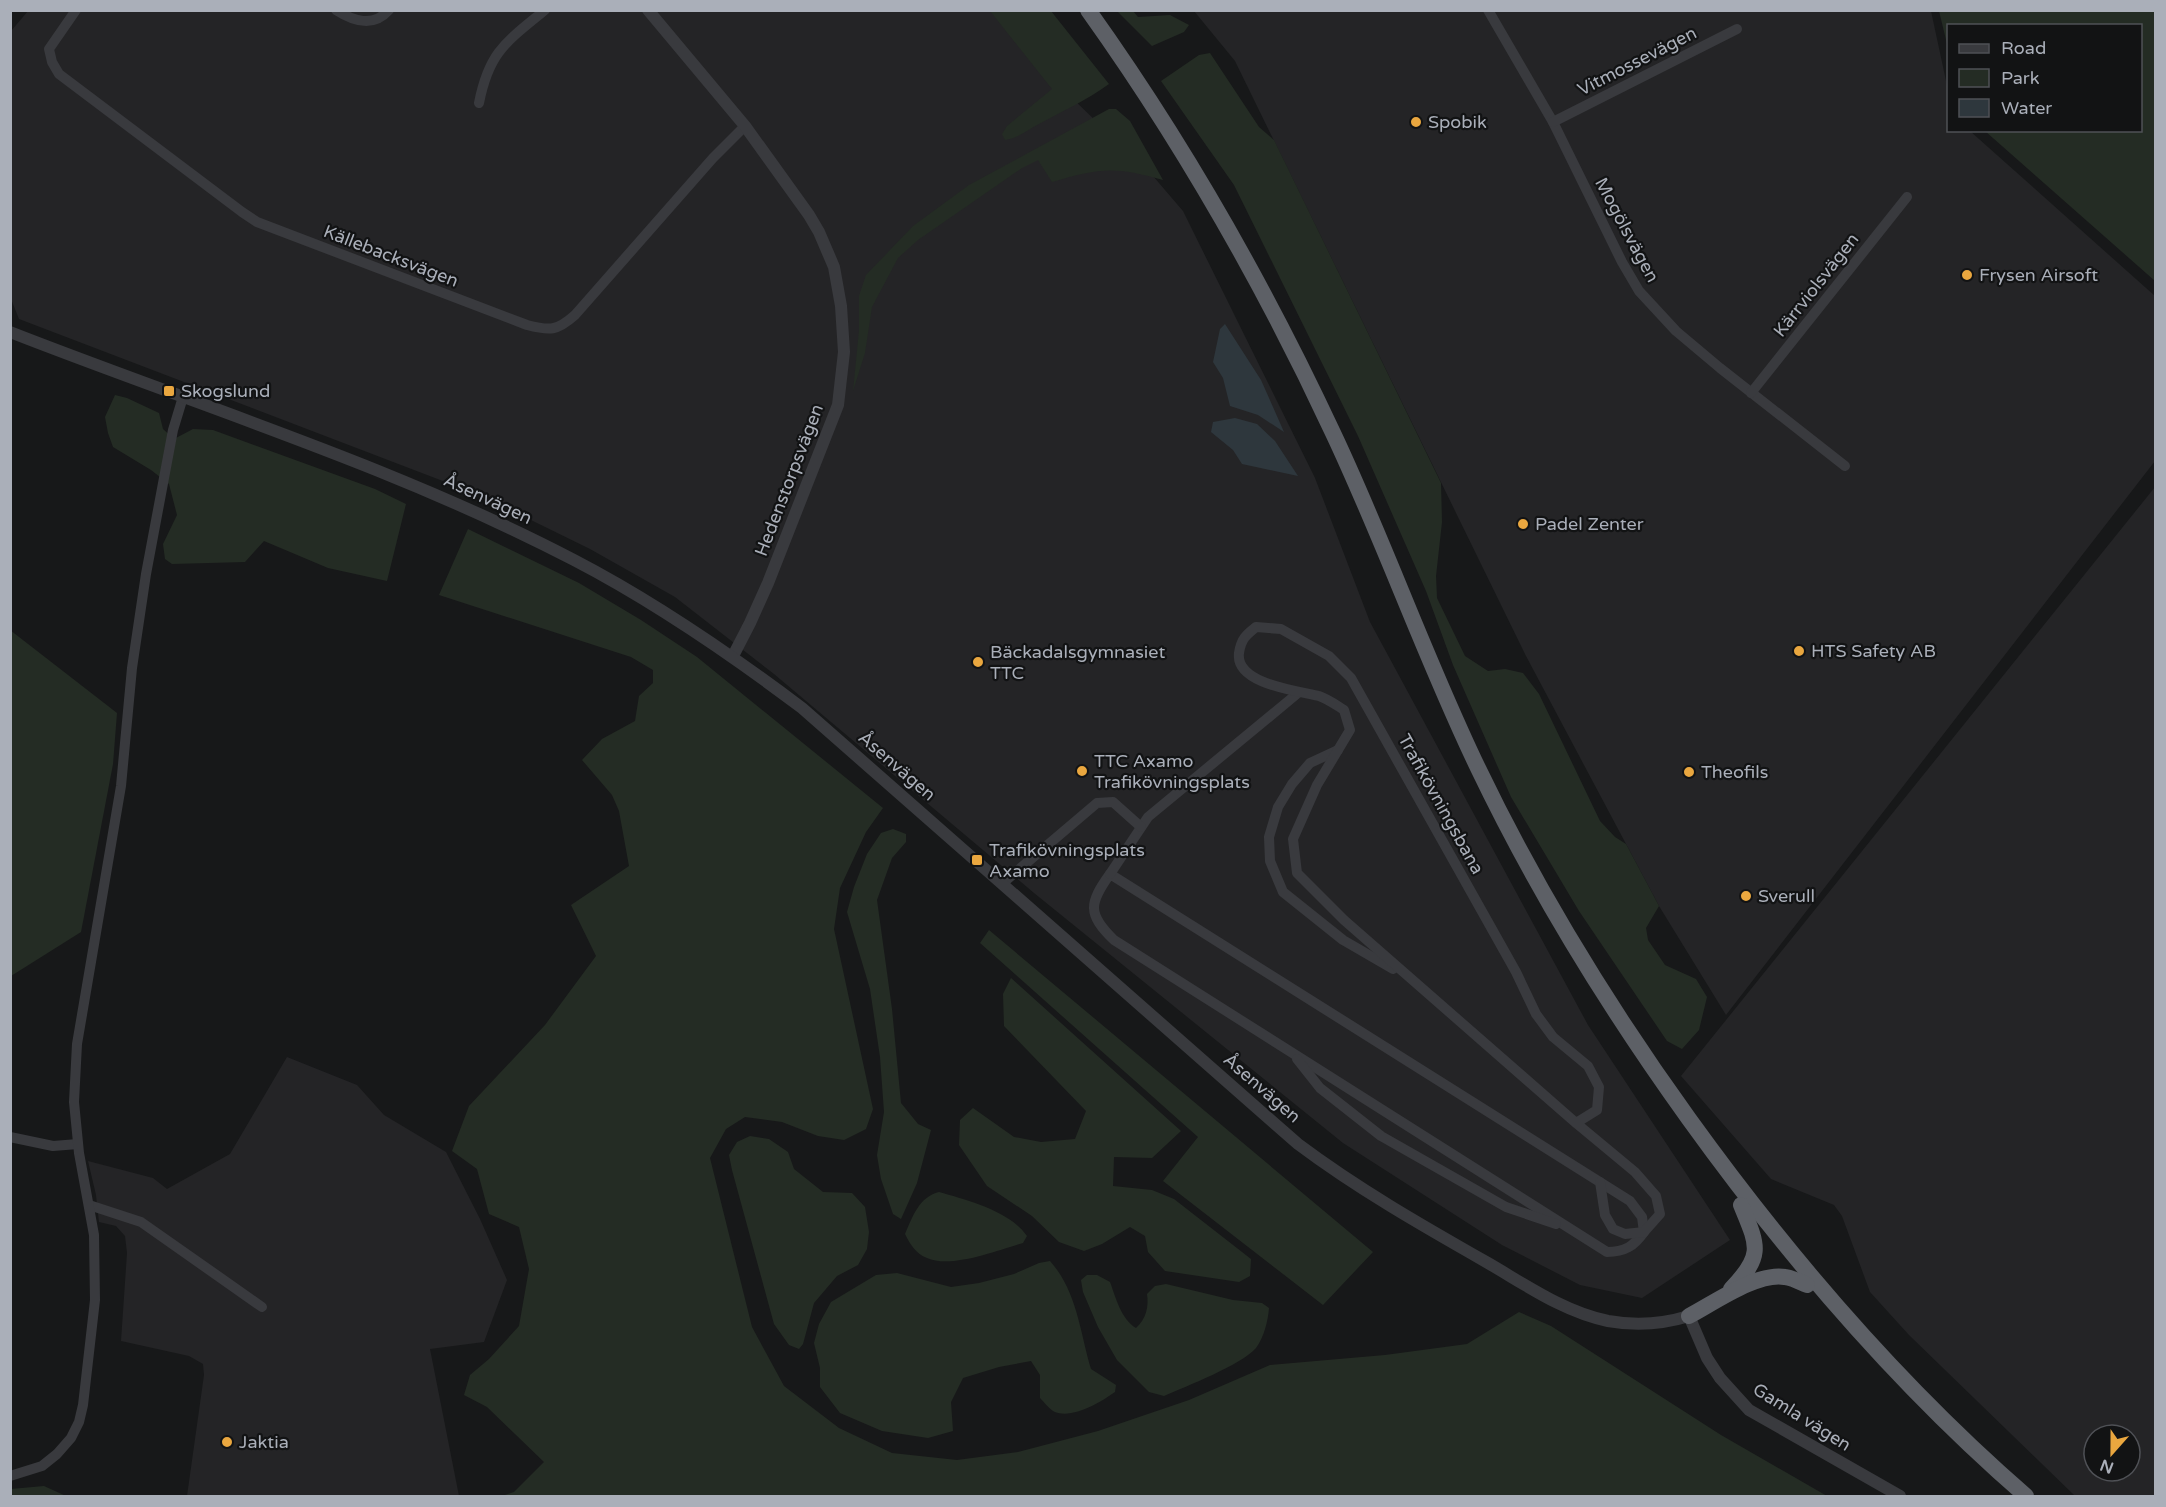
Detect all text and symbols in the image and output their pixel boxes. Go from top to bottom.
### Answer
street label: Vitmossevägen [1574,22,1700,100]
legend [1947,24,2142,132]
text: Road [2001,37,2046,59]
text: Park [2001,67,2040,89]
text: Water [2001,97,2052,119]
place label: Spobik [1428,111,1487,133]
marker: Spobik [1409,115,1423,129]
street label: Mogölsvägen [1590,174,1664,286]
street label: Källebacksvägen [320,220,462,292]
street label: Kärrviolsvägen [1769,229,1863,341]
place label: Frysen Airsoft [1979,264,2098,286]
marker: Frysen Airsoft [1960,268,1974,282]
place label: Skogslund [181,380,270,402]
marker: Skogslund [162,384,176,398]
street label: Hedenstorpsvägen [750,401,828,559]
street label: Åsenvägen [440,469,536,529]
place label: Padel Zenter [1535,513,1644,535]
marker: Padel Zenter [1516,517,1530,531]
place label: HTS Safety AB [1811,640,1936,662]
place label: Bäckadalsgymnasiet TTC [990,641,1165,684]
marker: HTS Safety AB [1792,644,1806,658]
marker: Bäckadalsgymnasiet TTC [971,655,985,669]
street label: Åsenvägen [854,726,940,806]
street label: Trafikövningsbana [1393,730,1489,878]
place label: TTC Axamo Trafikövningsplats [1094,750,1250,793]
place label: Theofils [1701,761,1768,783]
marker: TTC Axamo Trafikövningsplats [1075,764,1089,778]
marker: Theofils [1682,765,1696,779]
place label: Trafikövningsplats Axamo [989,839,1145,882]
marker: Trafikövningsplats Axamo [970,853,984,867]
place label: Sverull [1758,885,1815,907]
marker: Sverull [1739,889,1753,903]
street label: Åsenvägen [1219,1048,1305,1128]
street label: Gamla vägen [1749,1378,1855,1456]
north arrow [2082,1423,2142,1483]
place label: Jaktia [239,1431,289,1453]
marker: Jaktia [220,1435,234,1449]
text: N [2097,1454,2117,1478]

